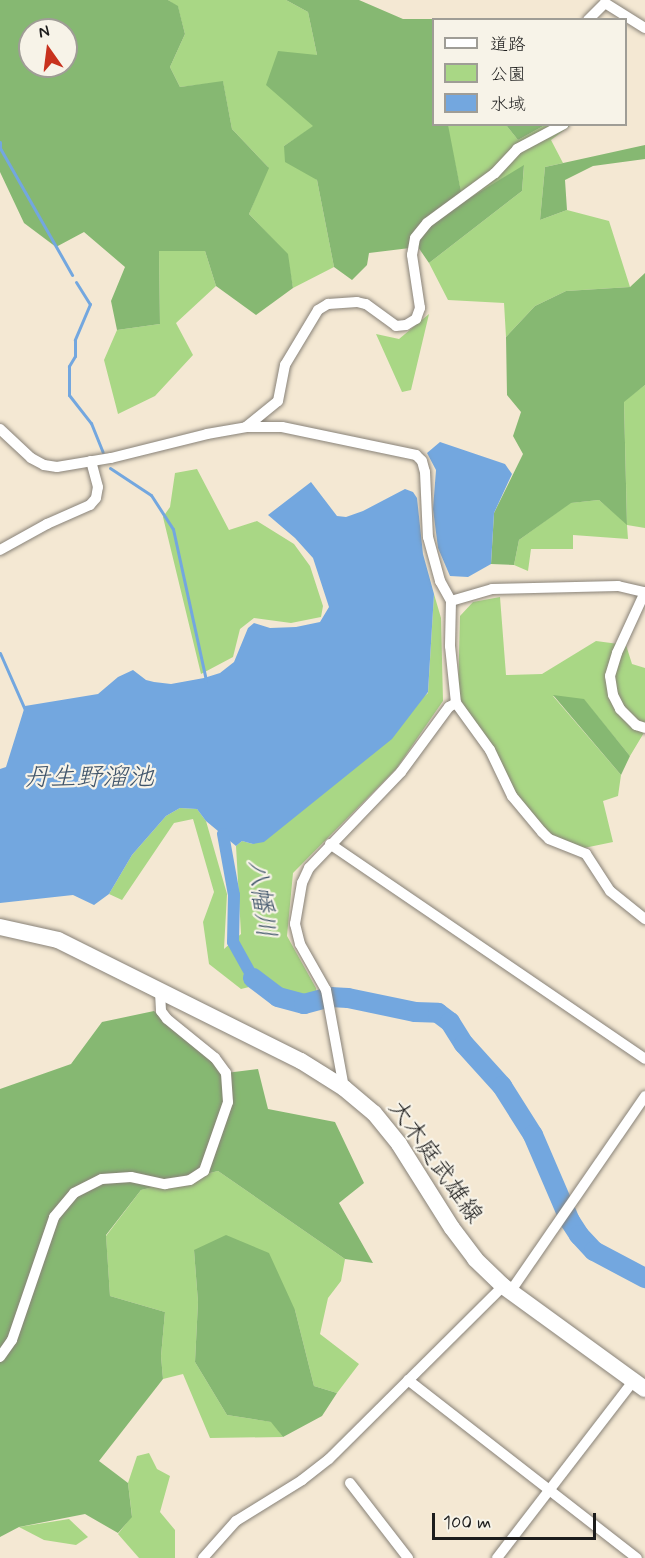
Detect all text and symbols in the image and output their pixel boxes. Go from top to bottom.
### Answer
north arrow [18,18,78,78]
legend [432,18,627,126]
text: N [36,21,52,43]
text: 道路 [490,33,526,57]
text: 公園 [490,63,526,87]
text: 水域 [490,93,526,117]
water label: 丹生野溜池 [24,763,154,795]
water label: 八幡川 [240,858,280,940]
street label: 大木庭武雄線 [382,1095,488,1229]
scale bar [435,1501,598,1539]
text: 100 m [443,1511,491,1535]

